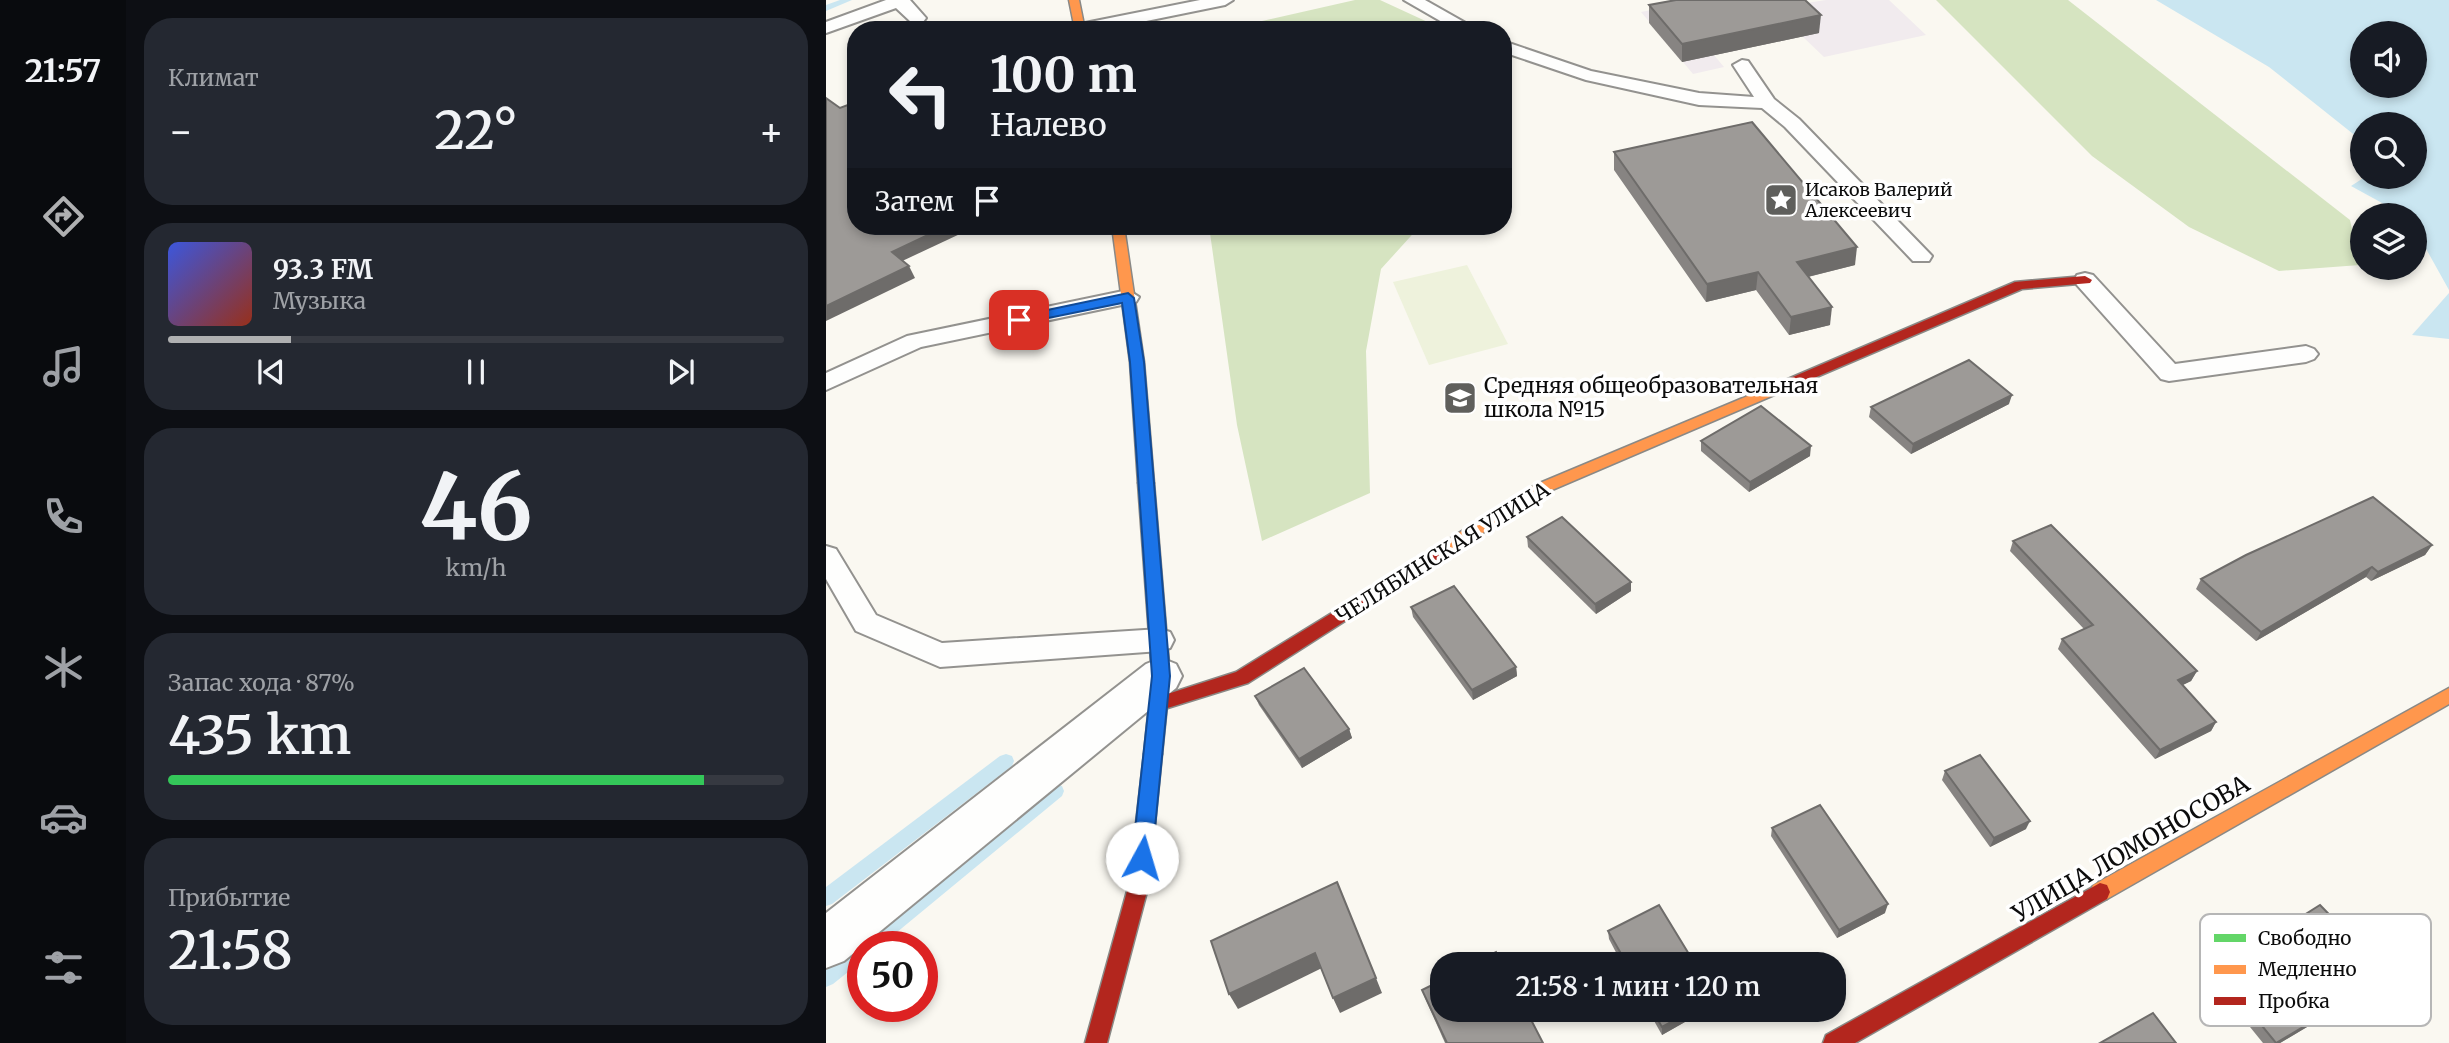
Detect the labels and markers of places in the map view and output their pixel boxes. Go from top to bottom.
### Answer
place label: Исаков Валерий Алексеевич [1804,178,1952,222]
place icon: Исаков Валерий Алексеевич [1762,181,1800,219]
pin [989,290,1049,350]
place label: Средняя общеобразовательная школа №15 [1484,372,1818,423]
school or university icon: Средняя общеобразовательная школа №15 [1441,379,1479,417]

